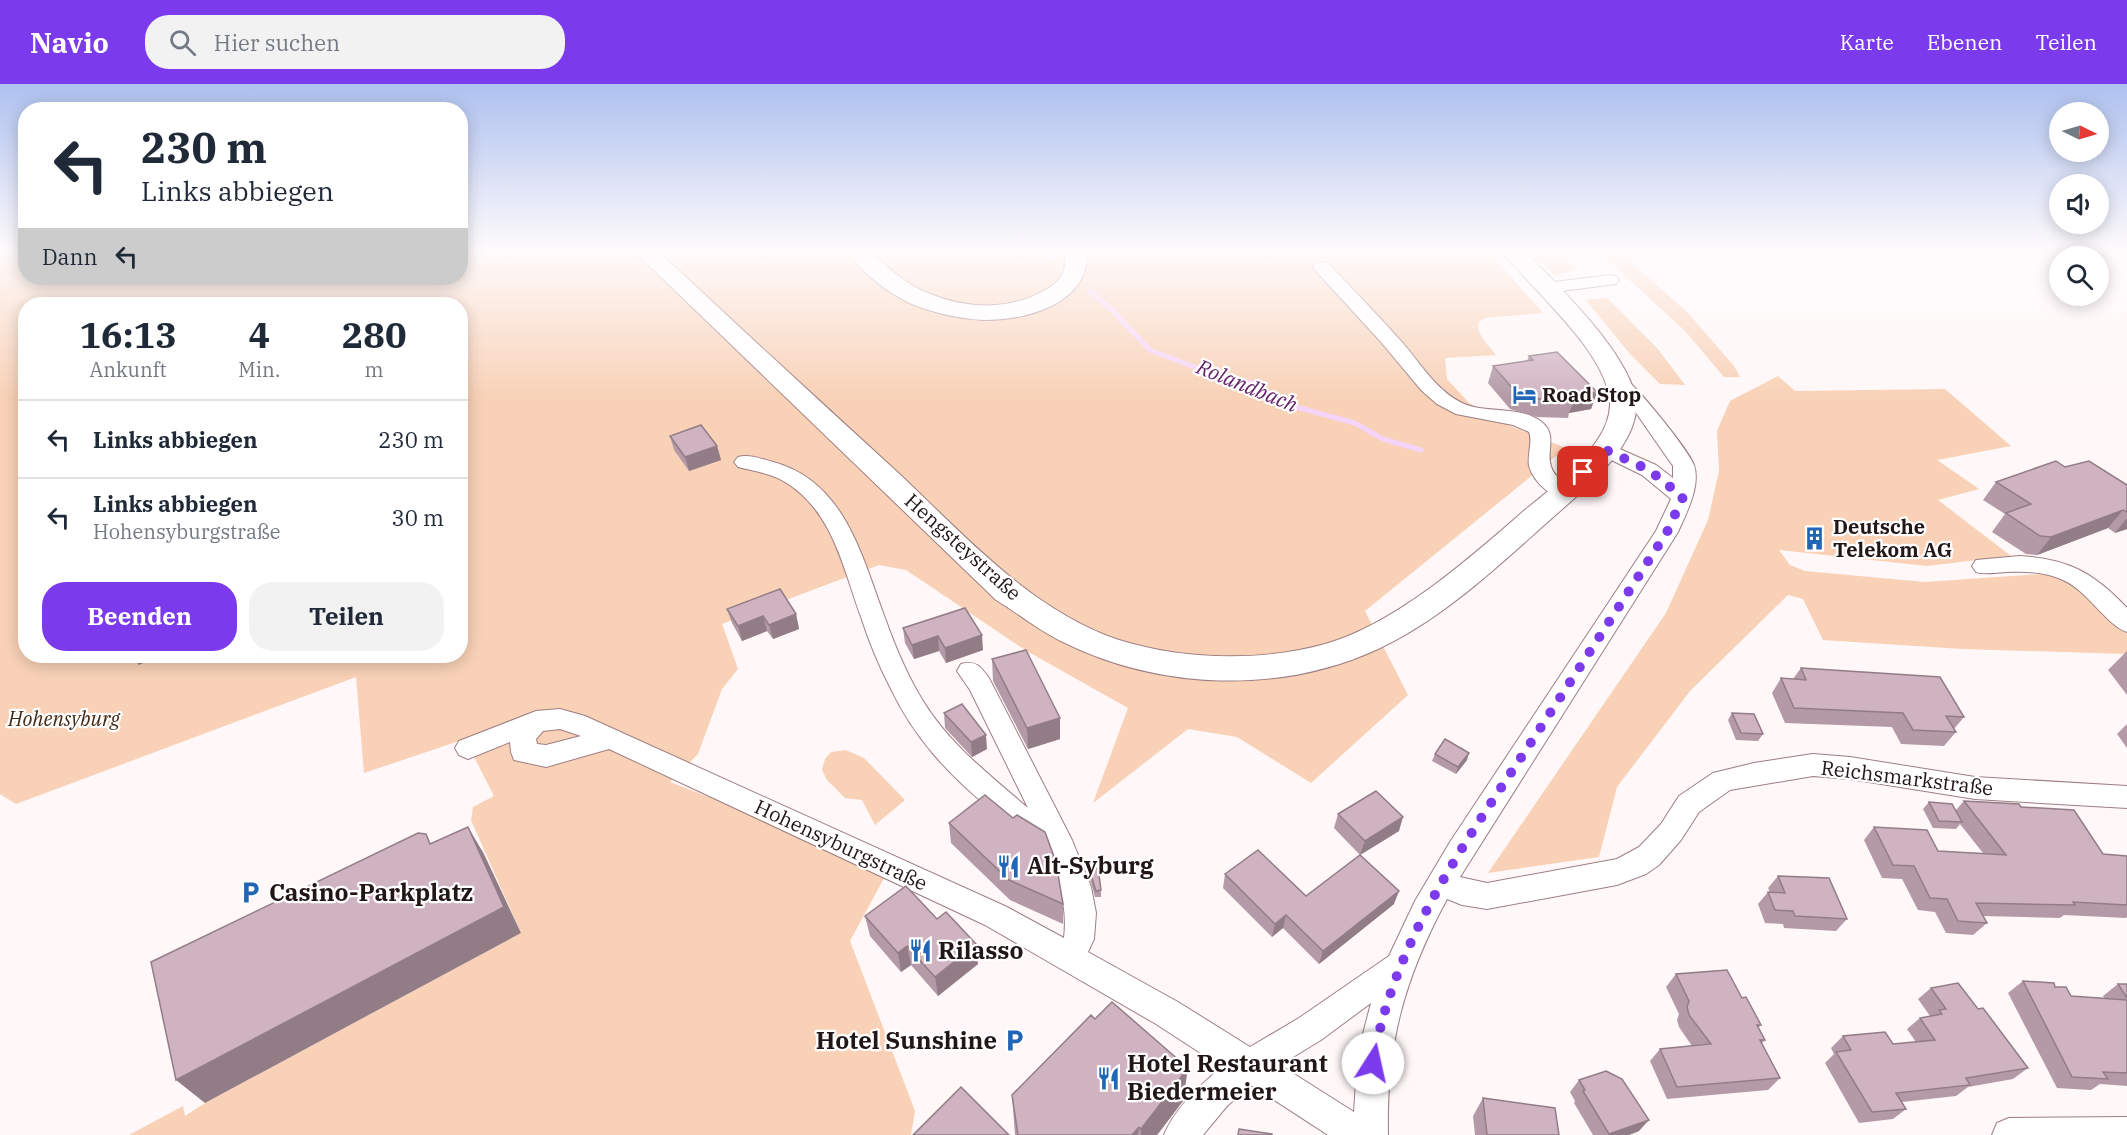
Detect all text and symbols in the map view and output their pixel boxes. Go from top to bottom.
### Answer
search box [145,15,565,69]
text: Navio [30,24,109,61]
icon: search [166,26,199,59]
text: Hier suchen [214,28,340,57]
text: Karte [1840,28,1894,56]
text: Ebenen [1927,28,2002,56]
text: Teilen [2035,28,2097,56]
north arrow [2049,102,2109,162]
map controls [2049,102,2109,306]
text: 230 m [141,120,267,175]
icon: left [42,126,120,204]
text: Links abbiegen [141,173,334,208]
button: sound [2049,174,2109,234]
icon: left [110,240,143,273]
text: Dann [42,242,98,271]
button: search [2049,246,2109,306]
text: 16:13 [79,311,177,358]
text: 4 [248,311,270,358]
text: 280 [342,311,407,358]
water label: Rolandbach [1192,352,1302,418]
text: Ankunft [90,356,167,383]
text: Min. [238,356,280,383]
text: m [365,356,384,383]
place label: Road Stop [1542,381,1641,408]
hotel icon: Road Stop [1511,382,1537,408]
icon: left [42,423,75,456]
text: Links abbiegen [93,425,258,454]
text: 230 m [378,425,444,454]
pin [1557,446,1608,497]
icon: arrive [1566,455,1599,488]
street label: Hengsteystraße [899,487,1027,606]
text: Links abbiegen [93,489,258,518]
icon: left [42,501,75,534]
text: 30 m [392,503,444,532]
place label: Deutsche Telekom AG [1833,513,1952,563]
text: Hohensyburgstraße [93,518,280,545]
building icon: Deutsche Telekom AG [1802,526,1828,552]
button: Beenden [42,582,237,651]
button: Teilen [249,582,444,651]
park label: Hohensyburg [7,705,120,732]
street label: Reichsmarkstraße [1819,754,1995,801]
street label: Hohensyburgstraße [751,793,932,896]
place label: Alt-Syburg [1027,849,1154,881]
restaurant icon: Alt-Syburg [996,853,1022,879]
place label: Casino-Parkplatz [269,876,473,908]
parking icon: Casino-Parkplatz [238,880,264,906]
place label: Rilasso [938,934,1023,966]
restaurant icon: Rilasso [907,938,933,964]
place label: Hotel Sunshine [816,1024,997,1056]
parking icon: Hotel Sunshine [1002,1028,1028,1054]
position arrow [1341,1031,1405,1095]
place label: Hotel Restaurant Biedermeier [1127,1047,1328,1107]
restaurant icon: Hotel Restaurant Biedermeier [1096,1065,1122,1091]

